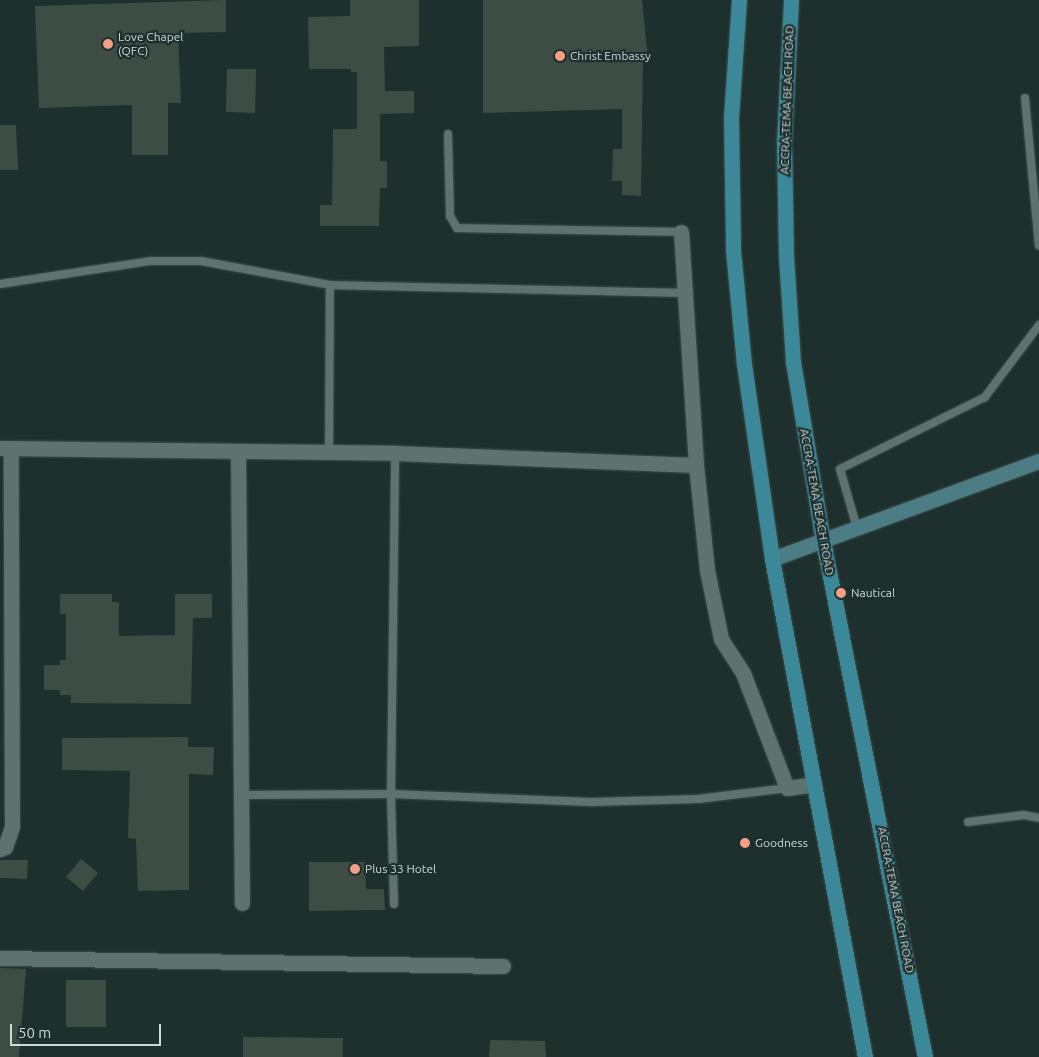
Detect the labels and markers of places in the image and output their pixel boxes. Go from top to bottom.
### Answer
place label: Love Chapel (QFC) [118,30,183,58]
marker: Love Chapel (QFC) [102,38,114,50]
place label: Christ Embassy [570,49,651,63]
marker: Christ Embassy [554,50,566,62]
place label: Nautical [851,586,895,600]
marker: Nautical [835,587,847,599]
place label: Goodness [755,836,808,850]
marker: Goodness [739,837,751,849]
place label: Plus 33 Hotel [365,862,436,876]
marker: Plus 33 Hotel [349,863,361,875]

